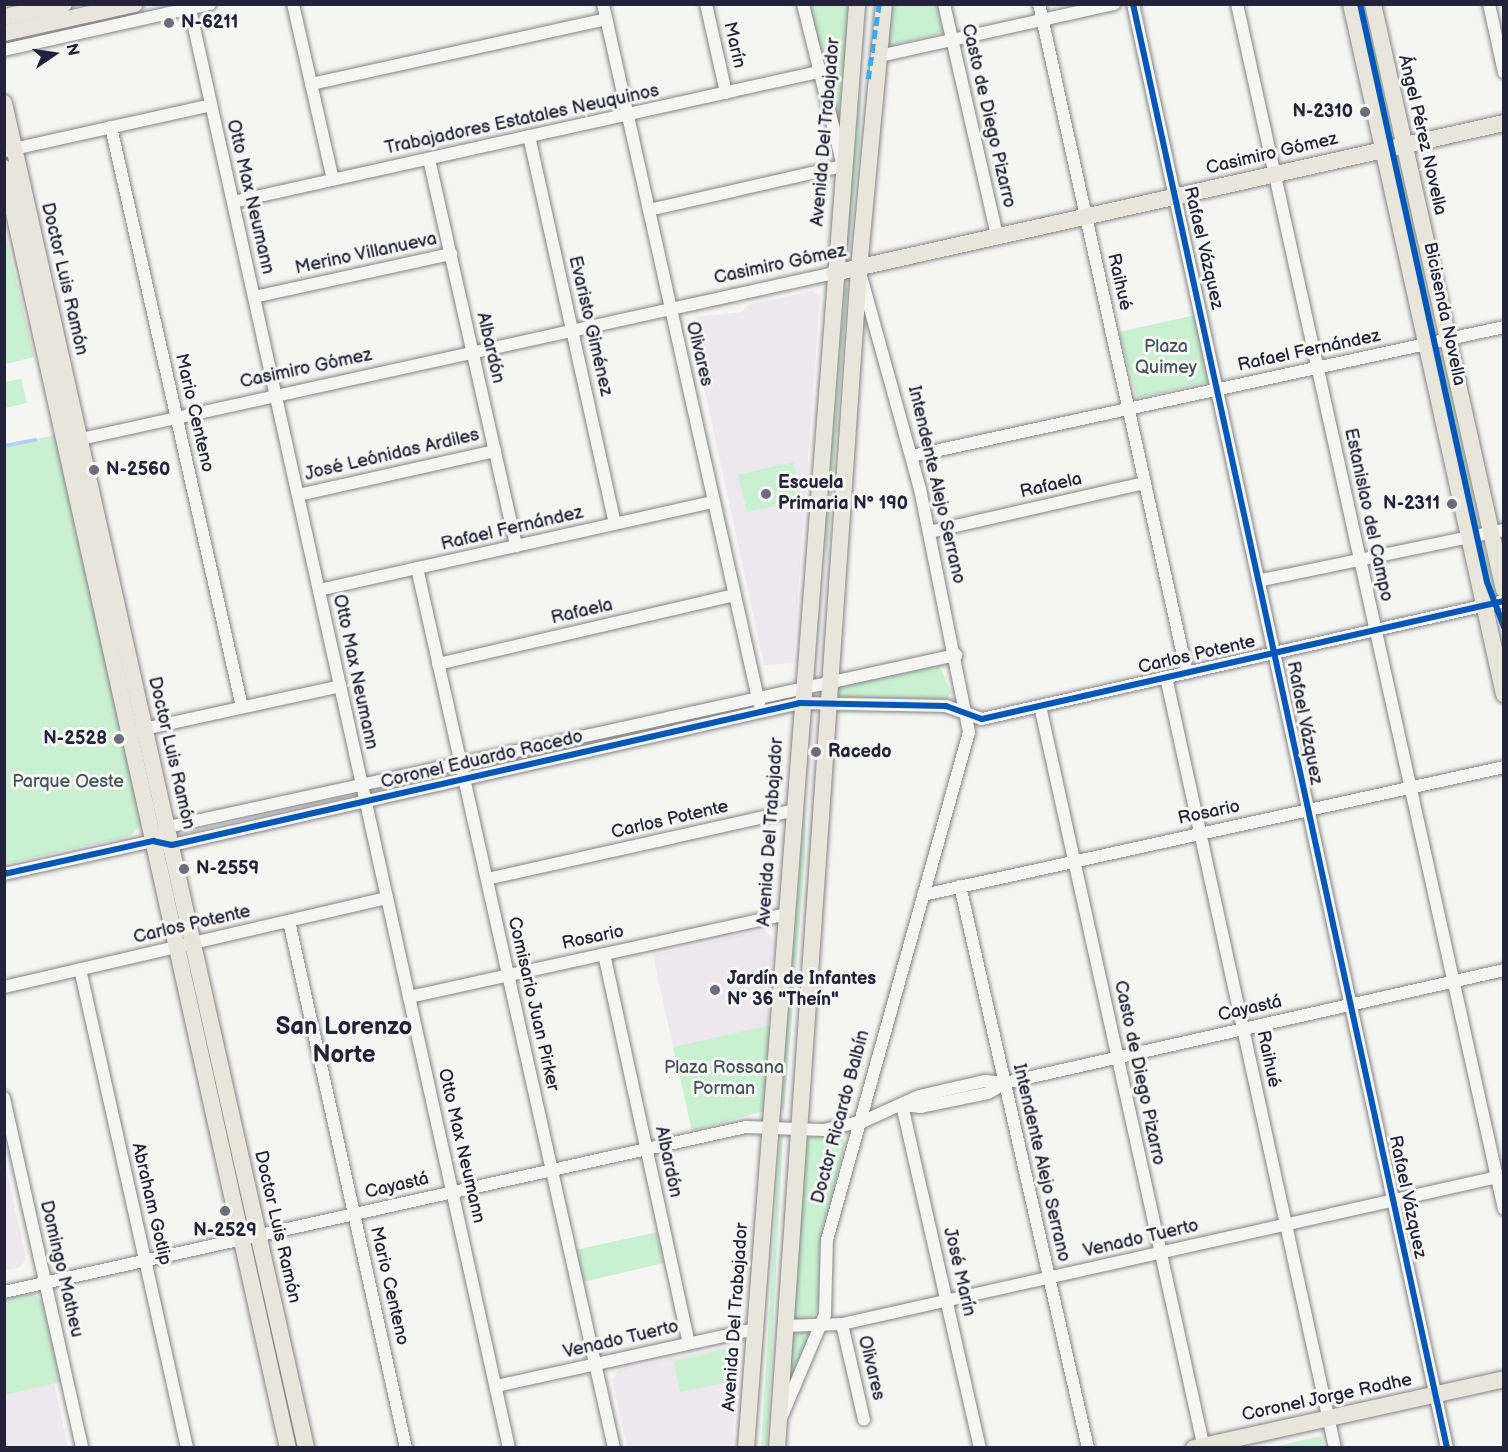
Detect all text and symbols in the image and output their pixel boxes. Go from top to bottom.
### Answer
place label: N-6211 [181,12,238,34]
marker: N-6211 [162,16,176,30]
street label: Marín [718,20,750,70]
street label: Casto de Diego Pizarro [956,22,1020,210]
north arrow [24,24,84,84]
street label: Avenida Del Trabajador [807,36,845,228]
text: N [61,42,83,58]
street label: Ángel Pérez Novella [1393,53,1451,217]
street label: Trabajadores Estatales Neuquinos [383,80,661,160]
place label: N-2310 [1292,101,1353,123]
marker: N-2310 [1358,105,1372,119]
street label: Otto Max Neumann [222,118,278,276]
street label: Casimiro Gómez [1204,128,1340,180]
street label: Rafael Vázquez [1178,184,1228,312]
street label: Doctor Luis Ramón [36,201,92,357]
street label: Merino Villanueva [293,228,439,280]
street label: Casimiro Gómez [712,240,848,290]
street label: Bicisenda Novella [1418,240,1470,388]
street label: Raihué [1102,251,1136,313]
street label: Evaristo Giménez [563,254,617,398]
street label: Albardón [471,310,509,386]
street label: Olivares [681,320,717,388]
street label: Rafael Fernández [1236,325,1382,377]
park label: Plaza Quimey [1135,337,1197,380]
street label: Casimiro Gómez [238,344,374,394]
street label: Mario Centeno [170,352,218,474]
street label: Intendente Alejo Serrano [903,384,969,586]
street label: José Leónidas Ardiles [303,424,481,486]
street label: Estanislao del Campo [1339,426,1397,604]
place label: N-2560 [106,459,170,481]
marker: N-2560 [87,463,101,477]
street label: Rafaela [1018,468,1084,504]
place label: Escuela Primaria Nº 190 [778,473,908,516]
marker: Escuela Primaria Nº 190 [759,487,773,501]
place label: N-2311 [1383,493,1440,515]
marker: N-2311 [1445,497,1459,511]
street label: Rafael Fernández [439,502,585,556]
street label: Otto Max Neumann [328,593,382,751]
street label: Rafaela [549,594,615,630]
street label: Carlos Potente [1136,631,1258,679]
street label: Rafael Vázquez [1281,659,1327,787]
street label: Doctor Luis Ramón [143,675,199,831]
street label: Coronel Eduardo Racedo [379,726,585,794]
place label: N-2528 [43,728,107,750]
marker: N-2528 [112,732,126,746]
street label: Avenida Del Trabajador [754,737,788,927]
place label: Racedo [828,741,892,763]
marker: Racedo [809,745,823,759]
park label: Parque Oeste [12,771,124,793]
street label: Carlos Potente [609,796,731,844]
street label: Rosario [1176,796,1242,830]
place label: N-2559 [196,858,259,880]
marker: N-2559 [177,862,191,876]
street label: Carlos Potente [131,901,253,949]
street label: Comisario Juan Pirker [502,914,564,1094]
street label: Rosario [560,921,626,955]
place label: Jardín de Infantes N° 36 "Theín" [727,969,876,1012]
street label: Casto de Diego Pizarro [1109,979,1169,1167]
marker: Jardín de Infantes N° 36 "Theín" [708,983,722,997]
street label: Cayastá [1216,991,1284,1027]
district label: San Lorenzo Norte [276,1013,412,1069]
street label: Doctor Ricardo Balbín [807,1028,875,1206]
street label: Raihué [1251,1028,1285,1090]
park label: Plaza Rossana Porman [664,1058,784,1100]
street label: Intendente Alejo Serrano [1008,1062,1074,1264]
street label: Otto Max Neumann [433,1067,489,1225]
street label: Albardón [650,1124,686,1200]
street label: Rafael Vázquez [1383,1133,1431,1261]
street label: Abraham Gotlip [126,1141,176,1267]
street label: Doctor Luis Ramón [249,1149,305,1305]
street label: Cayastá [363,1168,431,1204]
street label: Domingo Matheu [35,1198,87,1340]
marker: N-2529 [218,1204,232,1218]
street label: Venado Tuerto [1081,1215,1201,1263]
place label: N-2529 [193,1220,257,1242]
street label: Avenida Del Trabajador [719,1222,753,1412]
street label: Mario Centeno [365,1225,413,1347]
street label: José Marín [938,1225,980,1319]
street label: Venado Tuerto [561,1316,681,1364]
street label: Olivares [853,1334,889,1402]
street label: Coronel Jorge Rodhe [1239,1369,1415,1427]

